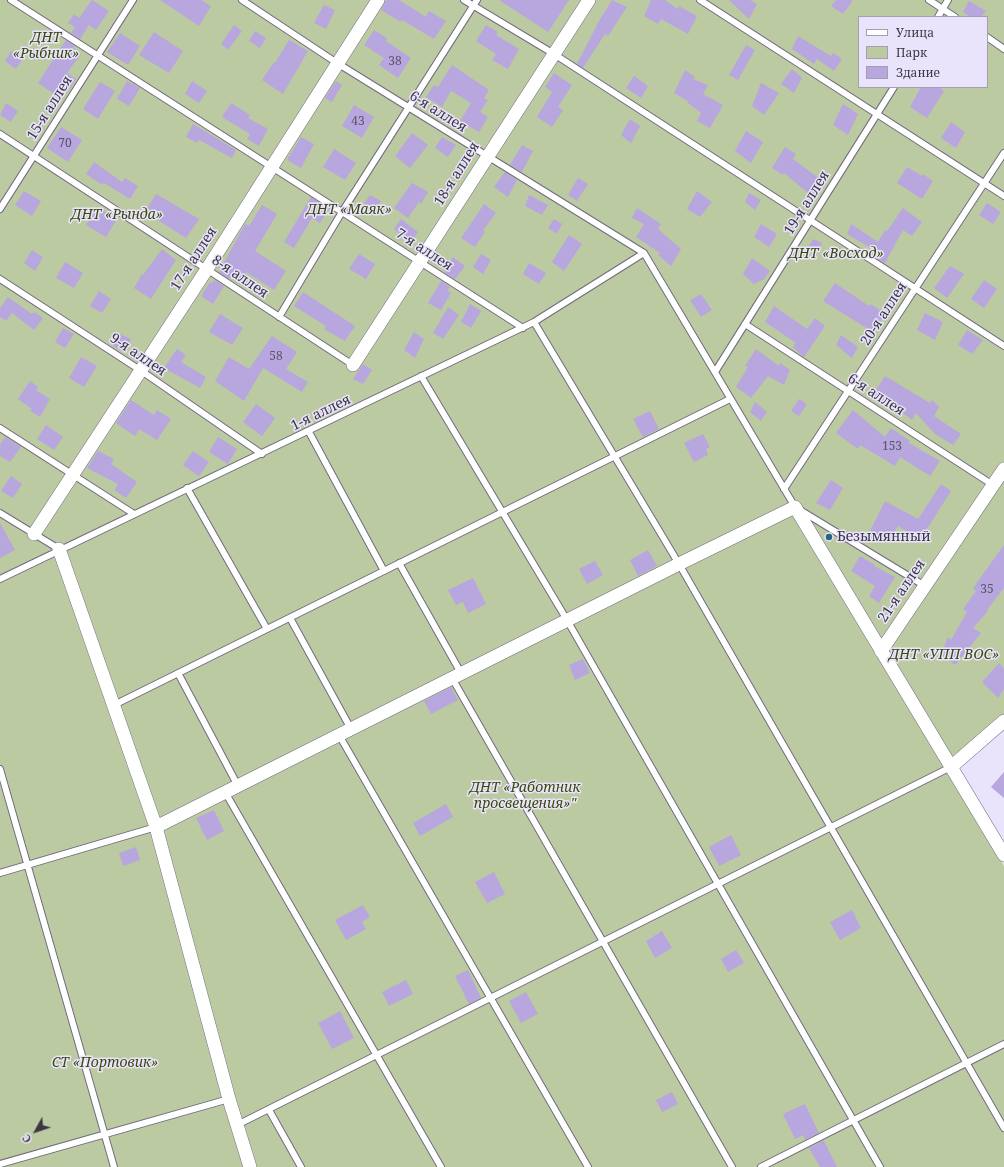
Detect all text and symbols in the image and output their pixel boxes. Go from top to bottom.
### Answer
legend [858,16,988,88]
text: Улица [896,24,934,41]
park label: ДНТ «Рыбник» [13,30,79,62]
text: Парк [896,44,927,61]
house number: 38 [388,55,402,69]
text: Здание [896,64,940,81]
street label: 15-я аллея [24,73,76,143]
street label: 6-я аллея [406,88,470,136]
house number: 43 [351,115,365,129]
house number: 70 [58,137,72,151]
street label: 18-я аллея [431,139,483,209]
street label: 19-я аллея [781,168,833,238]
park label: ДНТ «Маяк» [306,202,392,218]
park label: ДНТ «Рында» [71,207,163,223]
street label: 17-я аллея [167,224,221,294]
street label: 7-я аллея [392,225,456,275]
park label: ДНТ «Восход» [788,246,884,262]
street label: 8-я аллея [209,252,271,302]
street label: 20-я аллея [857,279,911,349]
street label: 9-я аллея [107,330,169,380]
house number: 58 [269,350,283,364]
street label: 6-я аллея [844,370,908,420]
street label: 1-я аллея [288,391,354,435]
house number: 153 [882,440,902,454]
place label: Безымянный [837,529,931,545]
marker: Безымянный [824,532,834,542]
street label: 21-я аллея [875,556,929,626]
house number: 35 [980,583,994,597]
park label: ДНТ «УПП ВОС» [889,647,999,663]
park label: ДНТ «Работник просвещения»" [469,780,581,812]
park label: СТ «Портовик» [52,1055,158,1071]
north arrow [16,1111,56,1151]
text: С [18,1131,34,1147]

